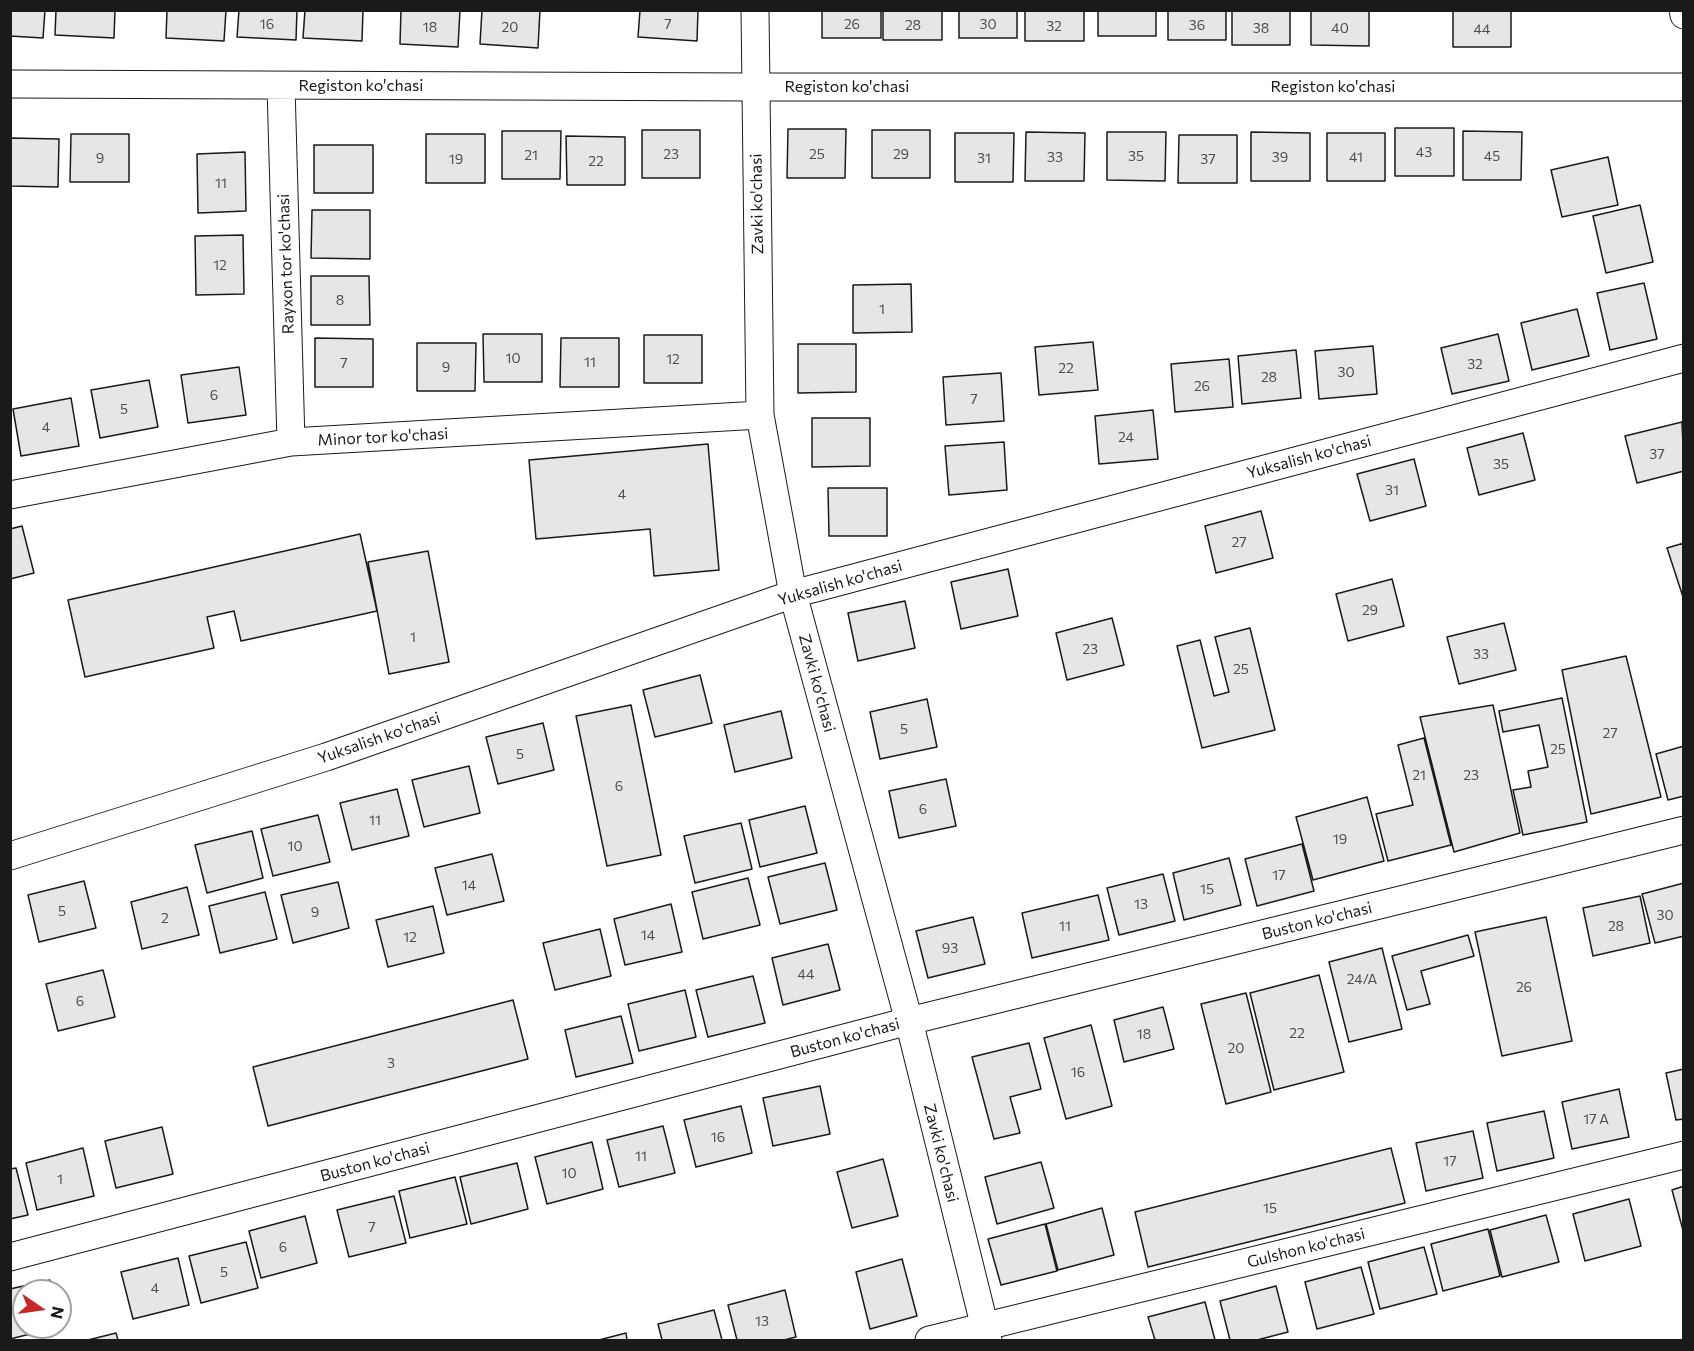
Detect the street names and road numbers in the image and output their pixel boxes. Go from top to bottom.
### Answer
street label: Registon ko'chasi [299,76,423,96]
street label: Registon ko'chasi [785,77,909,97]
street label: Registon ko'chasi [1271,77,1395,97]
street label: Zavki ko'chasi [747,153,767,255]
street label: Rayxon tor ko'chasi [274,193,298,335]
street label: Minor tor ko'chasi [317,424,449,450]
street label: Yuksalish ko'chasi [1245,431,1373,483]
street label: Yuksalish ko'chasi [776,556,904,610]
street label: Zavki ko'chasi [795,632,839,734]
street label: Yuksalish ko'chasi [315,708,443,768]
street label: Buston ko'chasi [1260,898,1374,944]
street label: Buston ko'chasi [788,1014,902,1062]
street label: Zavki ko'chasi [919,1102,963,1204]
street label: Buston ko'chasi [318,1138,432,1186]
street label: Gulshon ko'chasi [1245,1224,1367,1272]

